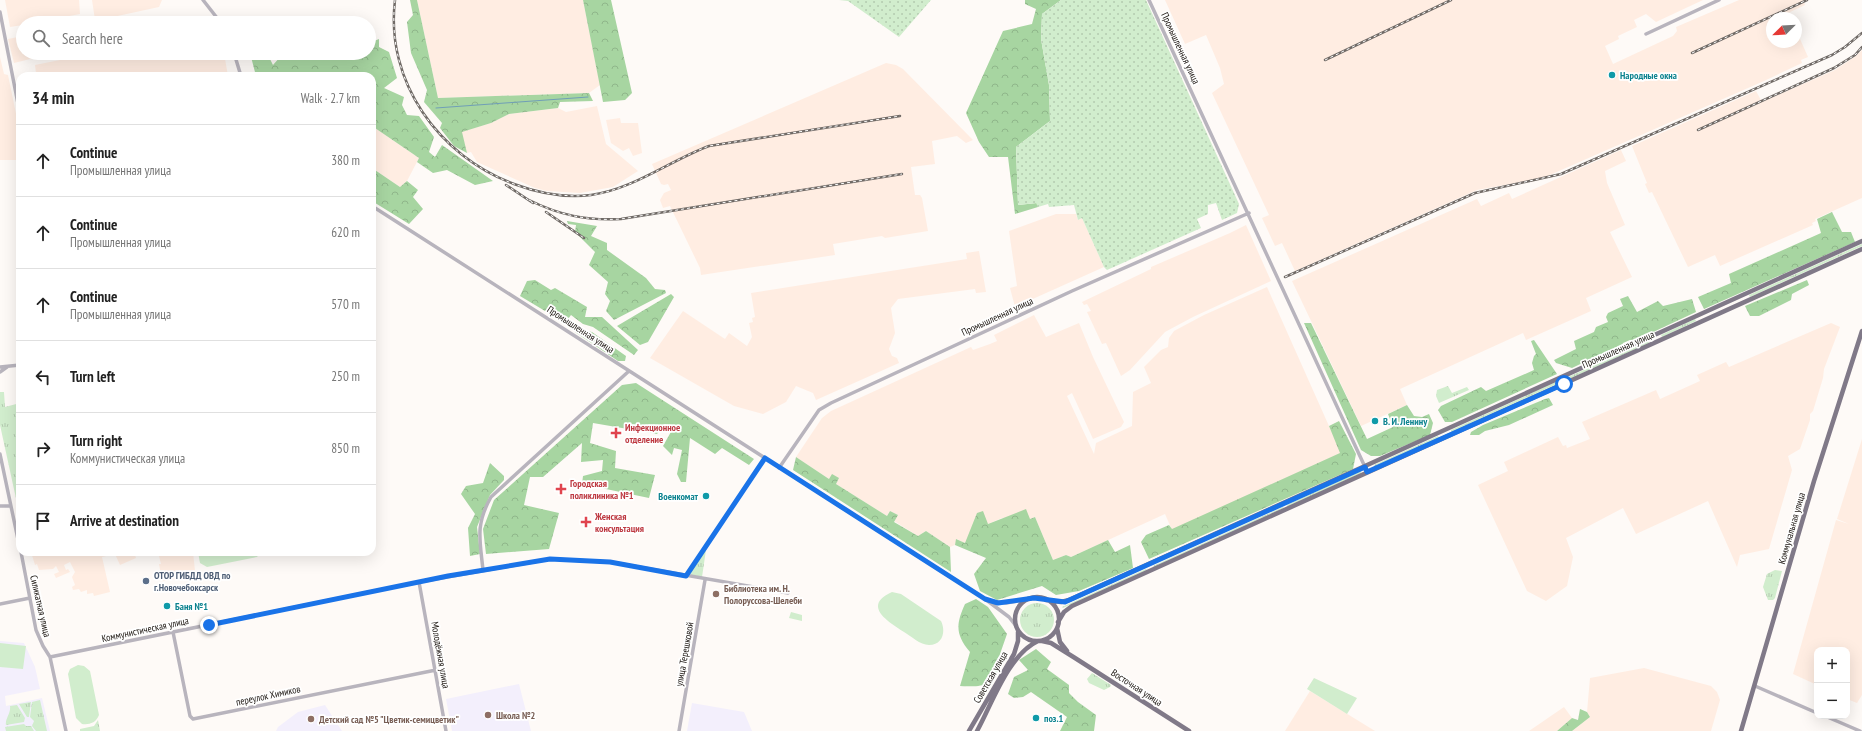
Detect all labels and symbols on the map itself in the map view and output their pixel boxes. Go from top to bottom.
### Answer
street label: Промышленная улица [1158,10,1203,86]
north arrow [1766,12,1802,48]
place label: Народные окна [1620,69,1677,82]
marker: Народные окна [1607,70,1617,80]
street label: Промышленная улица [959,294,1035,339]
street label: Промышленная улица [545,303,617,356]
street label: Промышленная улица [1580,328,1656,371]
route start [1555,375,1573,393]
place label: В. И. Ленину [1383,415,1428,428]
marker: В. И. Ленину [1370,416,1380,426]
place label: Инфекционное отделение [625,421,680,446]
marker: Инфекционное отделение [610,427,622,439]
place label: Городская поликлиника №1 [570,477,634,502]
marker: Городская поликлиника №1 [555,483,567,495]
place label: Военкомат [658,490,699,503]
marker: Военкомат [701,491,711,501]
street label: Коммунальная улица [1775,491,1808,565]
place label: Женская консультация [594,510,644,535]
marker: Женская консультация [580,516,592,528]
place label: ОТОР ГИБДД ОВД по г.Новочебоксарск [154,569,231,594]
street label: Силикатная улица [27,574,54,638]
marker: ОТОР ГИБДД ОВД по г.Новочебоксарск [141,576,151,586]
place label: Библиотека им. Н. Полоруссова-Шелеби [724,582,803,607]
marker: Библиотека им. Н. Полоруссова-Шелеби [711,589,721,599]
place label: Баня №1 [175,600,208,613]
marker: Баня №1 [162,601,172,611]
street label: Коммунистическая улица [100,614,190,645]
route end [200,616,218,634]
street label: Молодёжная улица [428,621,453,690]
street label: улица Терешковой [672,621,697,687]
street label: Советская улица [970,649,1010,706]
street label: Восточная улица [1109,666,1165,709]
street label: переулок Химиков [235,682,302,709]
place label: Школа №2 [496,709,536,722]
marker: Школа №2 [483,710,493,720]
place label: поз.1 [1044,712,1064,725]
place label: Детский сад №5 "Цветик-семицветик" [319,713,459,726]
marker: поз.1 [1031,713,1041,723]
marker: Детский сад №5 "Цветик-семицветик" [306,714,316,724]

